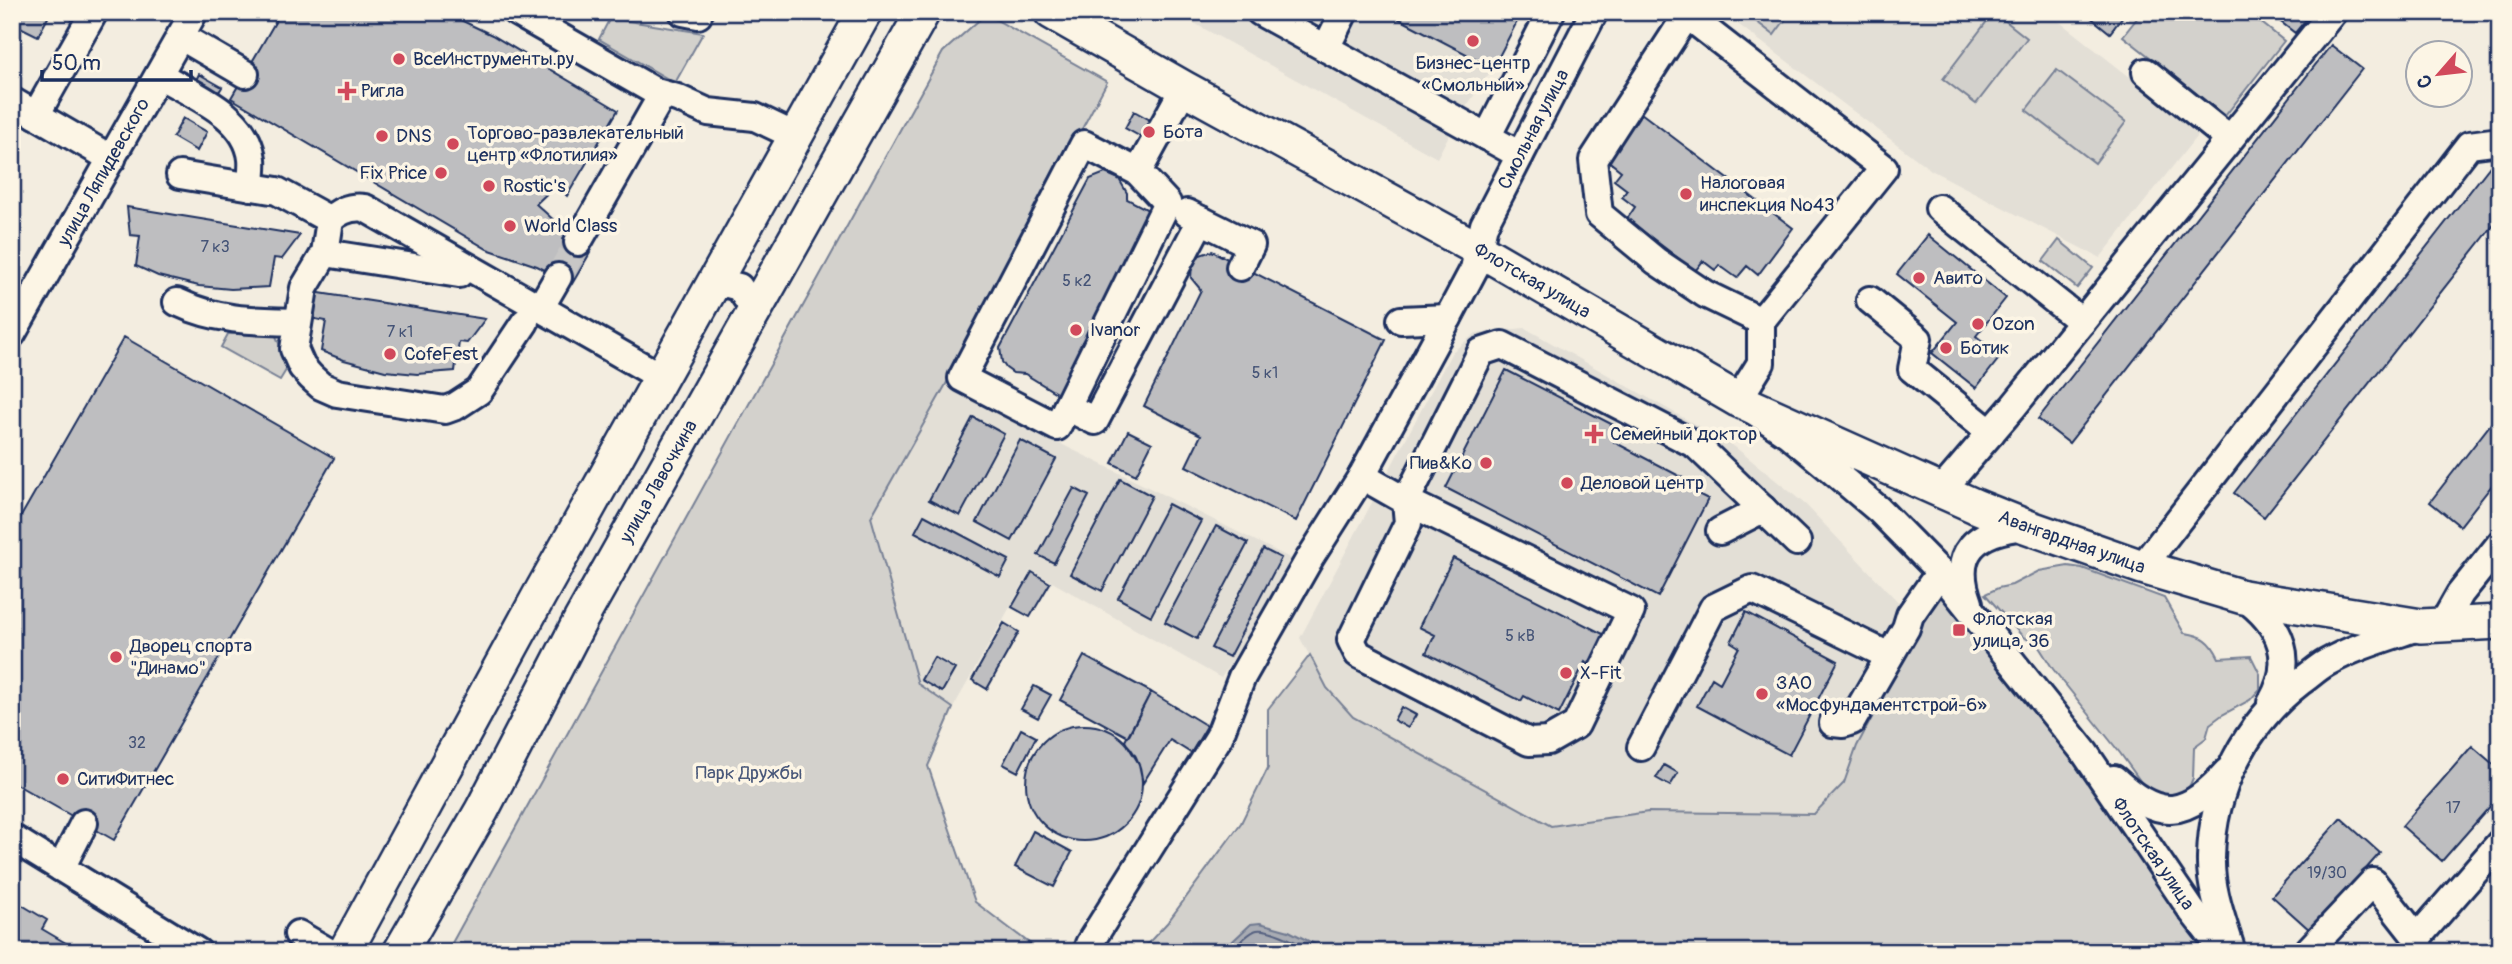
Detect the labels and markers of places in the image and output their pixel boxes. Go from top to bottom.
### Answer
marker: Бизнес-центр «Смольный» [1465,33,1481,49]
place label: ВсеИнструменты.ру [413,47,574,71]
marker: ВсеИнструменты.ру [391,51,407,67]
place label: Бизнес-центр «Смольный» [1416,51,1530,97]
place label: Ригла [361,79,404,103]
marker: Ригла [339,83,355,99]
place label: Бота [1163,120,1203,144]
place label: Торгово-развлекательный центр «Флотилия» [467,121,684,167]
place label: DNS [396,124,432,148]
marker: Бота [1141,124,1157,140]
marker: DNS [374,128,390,144]
marker: Торгово-развлекательный центр «Флотилия» [445,136,461,152]
place label: Fix Price [359,161,428,185]
marker: Fix Price [433,165,449,181]
place label: Налоговая инспекция №43 [1700,171,1835,217]
place label: Rostic's [503,174,566,198]
marker: Rostic's [481,178,497,194]
marker: Налоговая инспекция №43 [1678,186,1694,202]
place label: World Class [524,214,618,238]
marker: World Class [502,218,518,234]
place label: Авито [1933,266,1983,290]
marker: Авито [1911,270,1927,286]
place label: Ozon [1992,312,2035,336]
marker: Ozon [1970,316,1986,332]
place label: Ivanor [1090,318,1141,342]
marker: Ivanor [1068,322,1084,338]
place label: Ботик [1960,336,2010,360]
marker: Ботик [1938,340,1954,356]
place label: CofeFest [404,342,479,366]
marker: CofeFest [382,346,398,362]
place label: Семейный доктор [1610,422,1757,446]
marker: Семейный доктор [1584,424,1604,444]
place label: Пив&Ко [1410,451,1472,475]
marker: Пив&Ко [1478,455,1494,471]
place label: Деловой центр [1580,471,1704,495]
marker: Деловой центр [1559,475,1575,491]
place label: Флотская улица, 36 [1972,607,2053,653]
marker: Флотская улица, 36 [1951,622,1967,638]
place label: Дворец спорта "Динамо" [129,634,252,680]
marker: Дворец спорта "Динамо" [108,649,124,665]
place label: X-Fit [1580,661,1622,685]
marker: X-Fit [1558,665,1574,681]
place label: ЗАО «Мосфундаментстрой-6» [1776,671,1987,717]
marker: ЗАО «Мосфундаментстрой-6» [1754,686,1770,702]
place label: СитиФитнес [77,767,175,791]
marker: СитиФитнес [55,771,71,787]

